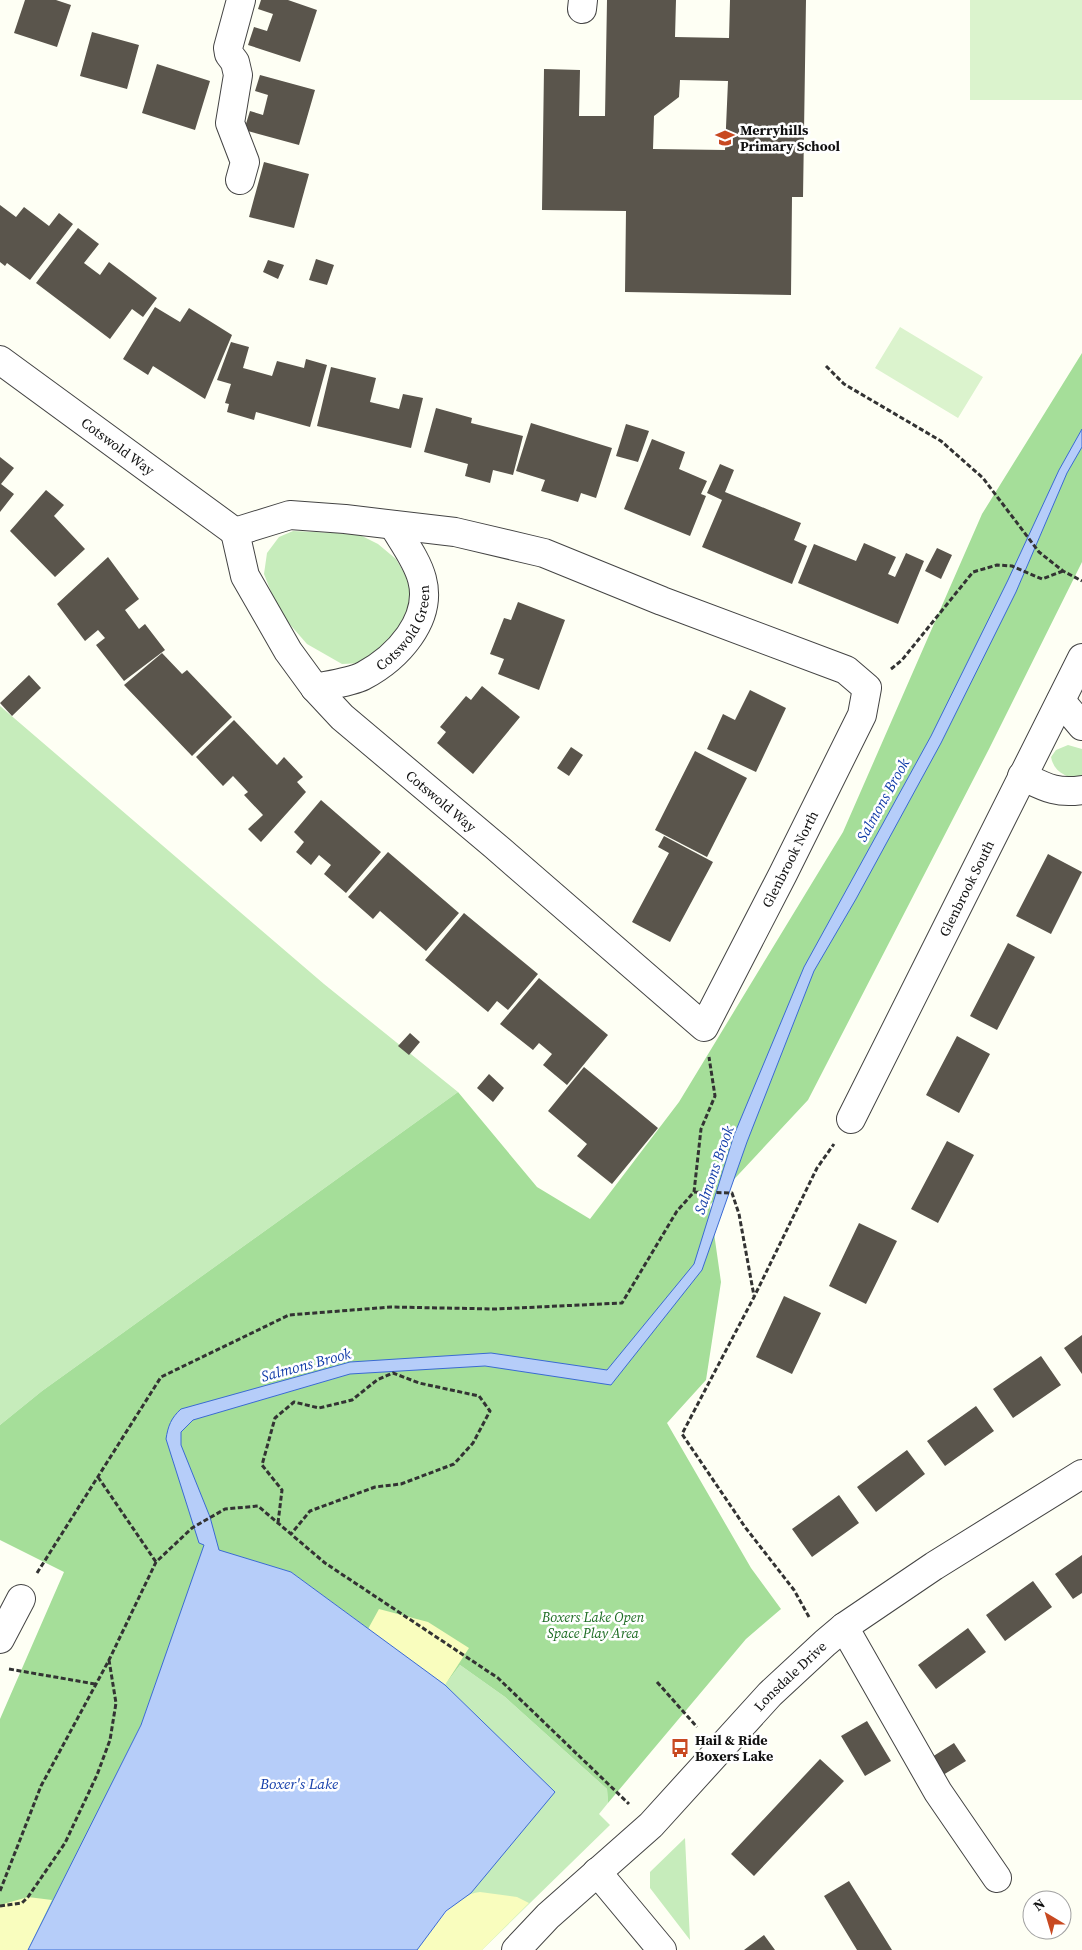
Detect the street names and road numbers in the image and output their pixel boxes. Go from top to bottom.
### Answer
street label: Cotswold Way [77,413,159,480]
street label: Cotswold Green [372,584,434,675]
street label: Cotswold Way [401,766,481,837]
street label: Glenbrook North [757,807,823,911]
street label: Glenbrook South [934,837,999,940]
street label: Lonsdale Drive [749,1636,831,1716]

